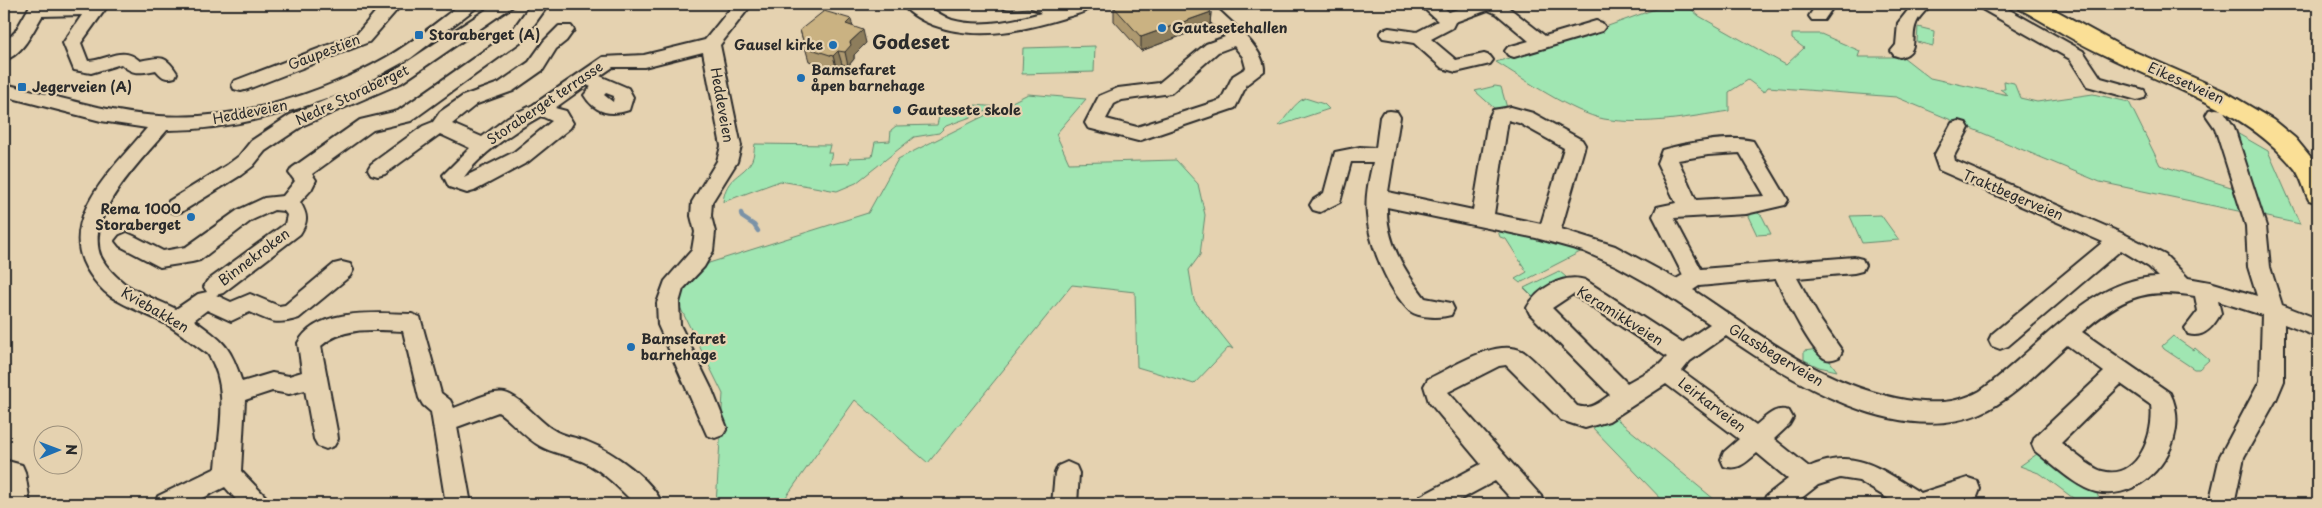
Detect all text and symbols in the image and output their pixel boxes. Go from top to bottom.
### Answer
place label: Gautesetehallen [1172,17,1288,38]
marker: Gautesetehallen [1156,22,1168,34]
place label: Storaberget (A) [429,24,540,45]
district label: Godeset [872,27,950,55]
street label: Gaupestien [285,28,363,75]
marker: Storaberget (A) [413,29,425,41]
place label: Gausel kirke [734,34,823,55]
marker: Gausel kirke [827,39,839,51]
street label: Storaberget terrasse [482,56,607,149]
street label: Eikesetveien [2145,56,2228,109]
street label: Nedre Storaberget [292,59,412,130]
place label: Bamsefaret åpen barnehage [811,59,925,96]
street label: Heddeveien [706,66,739,144]
marker: Bamsefaret åpen barnehage [795,72,807,84]
place label: Jegerveien (A) [32,76,132,97]
marker: Jegerveien (A) [16,81,28,93]
street label: Heddeveien [211,94,289,129]
place label: Gautesete skole [907,99,1021,120]
marker: Gautesete skole [891,104,903,116]
street label: Traktbegerveien [1960,164,2067,225]
place label: Rema 1000 Storaberget [95,198,181,235]
marker: Rema 1000 Storaberget [185,211,197,223]
street label: Binnekroken [214,223,294,290]
street label: Keramikkveien [1573,281,1668,351]
street label: Kviebakken [117,282,193,337]
street label: Glassbegerveien [1725,318,1828,391]
place label: Bamsefaret barnehage [641,328,726,365]
marker: Bamsefaret barnehage [625,341,637,353]
street label: Leirkarveien [1674,372,1751,437]
north arrow [32,426,82,476]
text: N [61,444,82,455]

